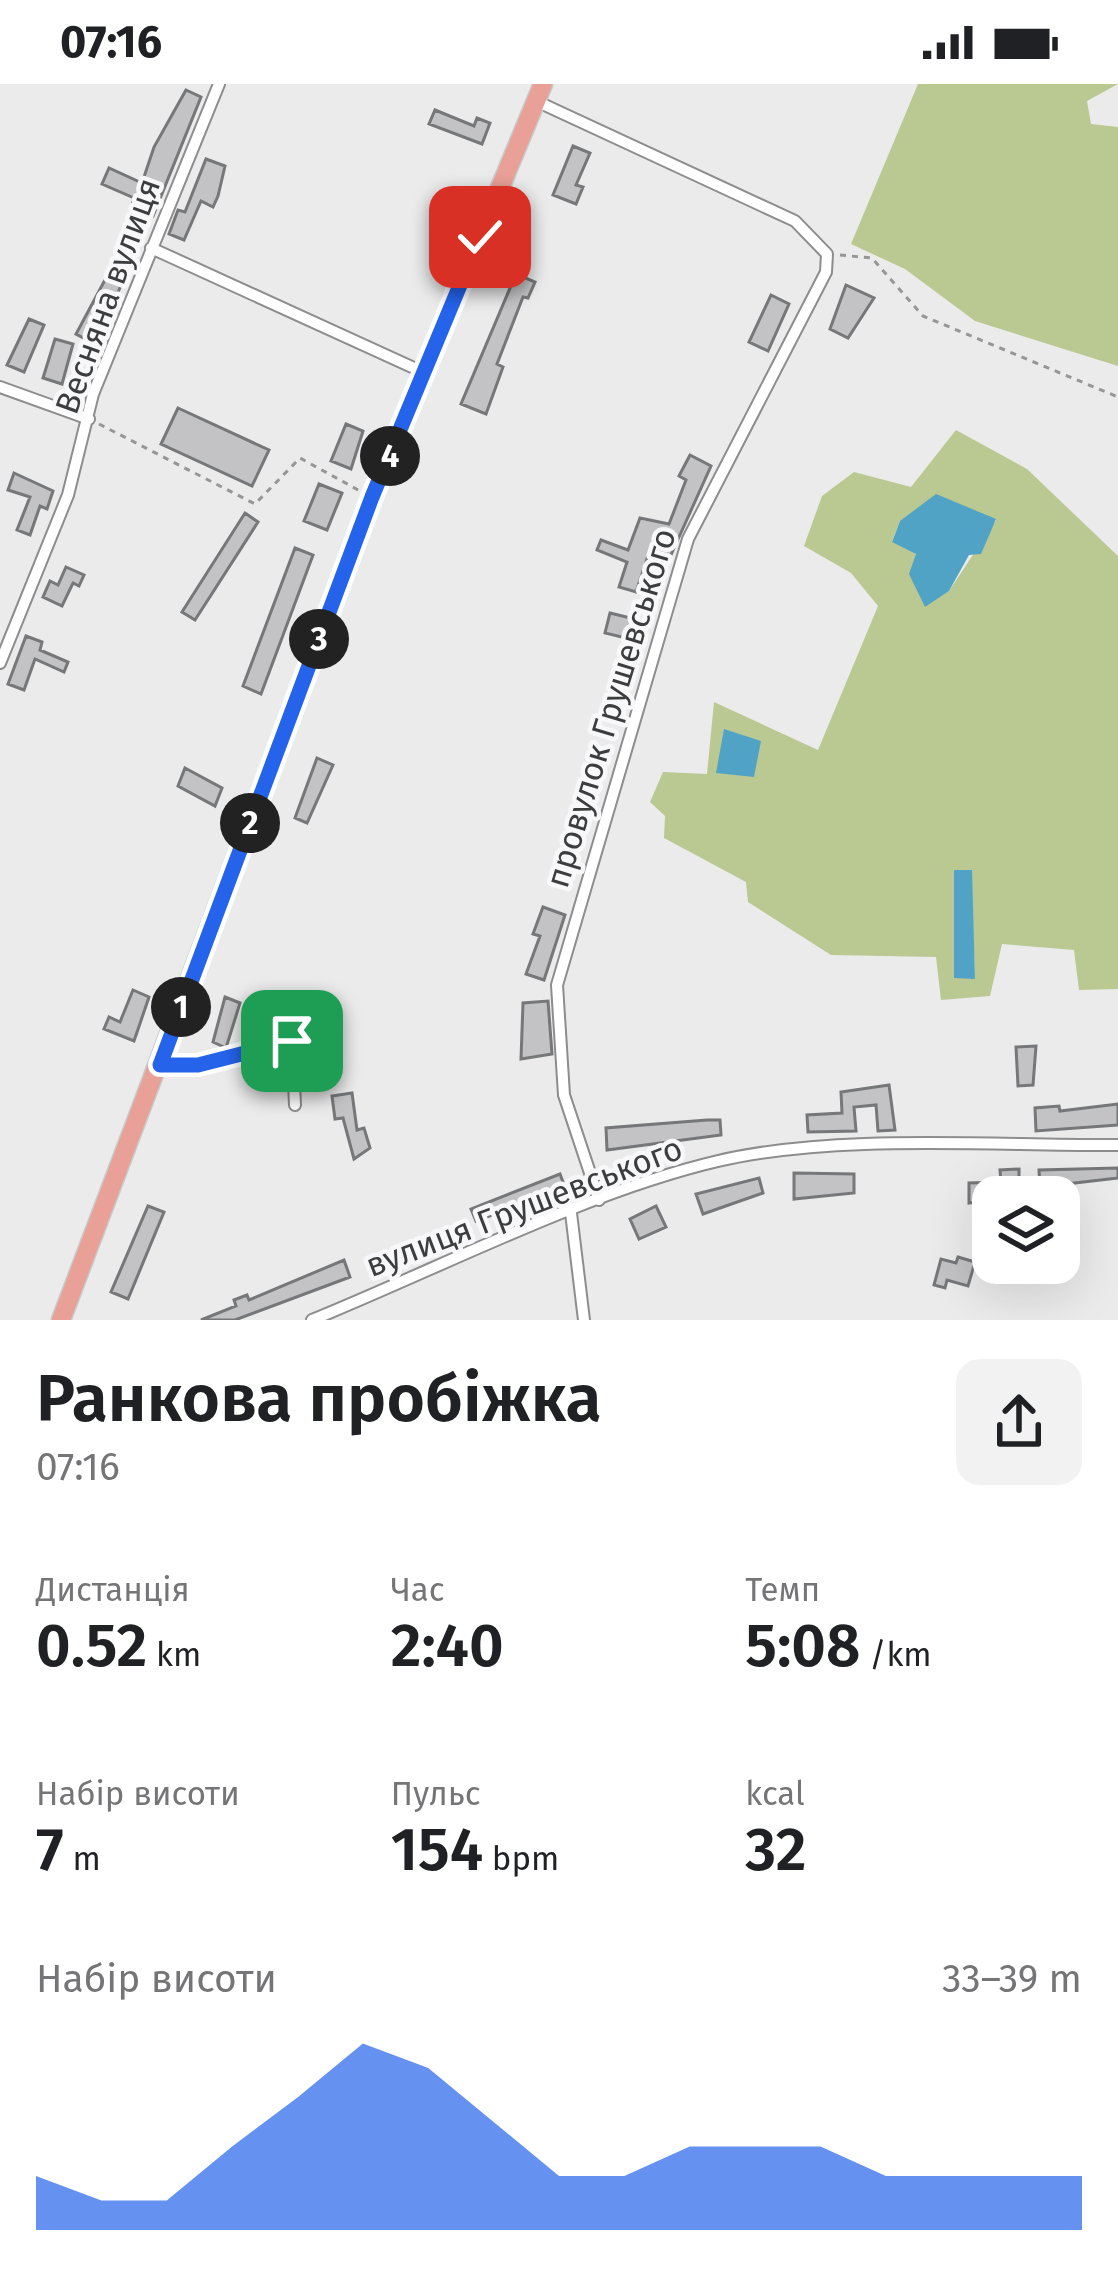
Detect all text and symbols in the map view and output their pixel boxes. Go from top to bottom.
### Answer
text: 07:16 [60,15,162,69]
street label: Весняна вулиця [47,173,169,419]
pin [429,186,531,288]
icon: check [447,204,513,270]
pin: 4 [360,426,420,486]
text: 4 [381,436,399,476]
street label: провулок Грушевського [537,524,685,892]
pin: 3 [289,609,349,669]
text: 3 [310,619,328,659]
pin: 2 [220,793,280,853]
text: 2 [241,803,259,843]
pin: 1 [151,977,211,1037]
text: 1 [173,987,189,1027]
pin [241,990,343,1092]
icon: arrive [259,1008,325,1074]
street label: вулиця Грушевського [360,1128,688,1286]
map controls [972,1176,1080,1284]
button: layers [972,1176,1080,1284]
text: Ранкова пробіжка [36,1359,602,1438]
button: share [956,1359,1082,1485]
text: 07:16 [36,1444,120,1490]
text: Дистанція [36,1570,190,1610]
text: Час [391,1570,445,1610]
text: Темп [745,1570,820,1610]
text: 0.52 [36,1610,147,1682]
text: 2:40 [391,1610,504,1682]
text: 5:08 [745,1610,861,1682]
text: km [147,1635,201,1675]
text: /km [861,1635,932,1675]
text: Набір висоти [36,1774,240,1814]
text: Пульс [391,1774,481,1814]
text: kcal [745,1774,805,1814]
text: 7 [36,1814,64,1886]
text: 154 [391,1814,483,1886]
text: 32 [745,1814,806,1886]
text: m [64,1839,101,1879]
text: bpm [483,1839,559,1879]
text: Набір висоти [36,1956,277,2002]
text: 33–39 m [942,1956,1082,2002]

